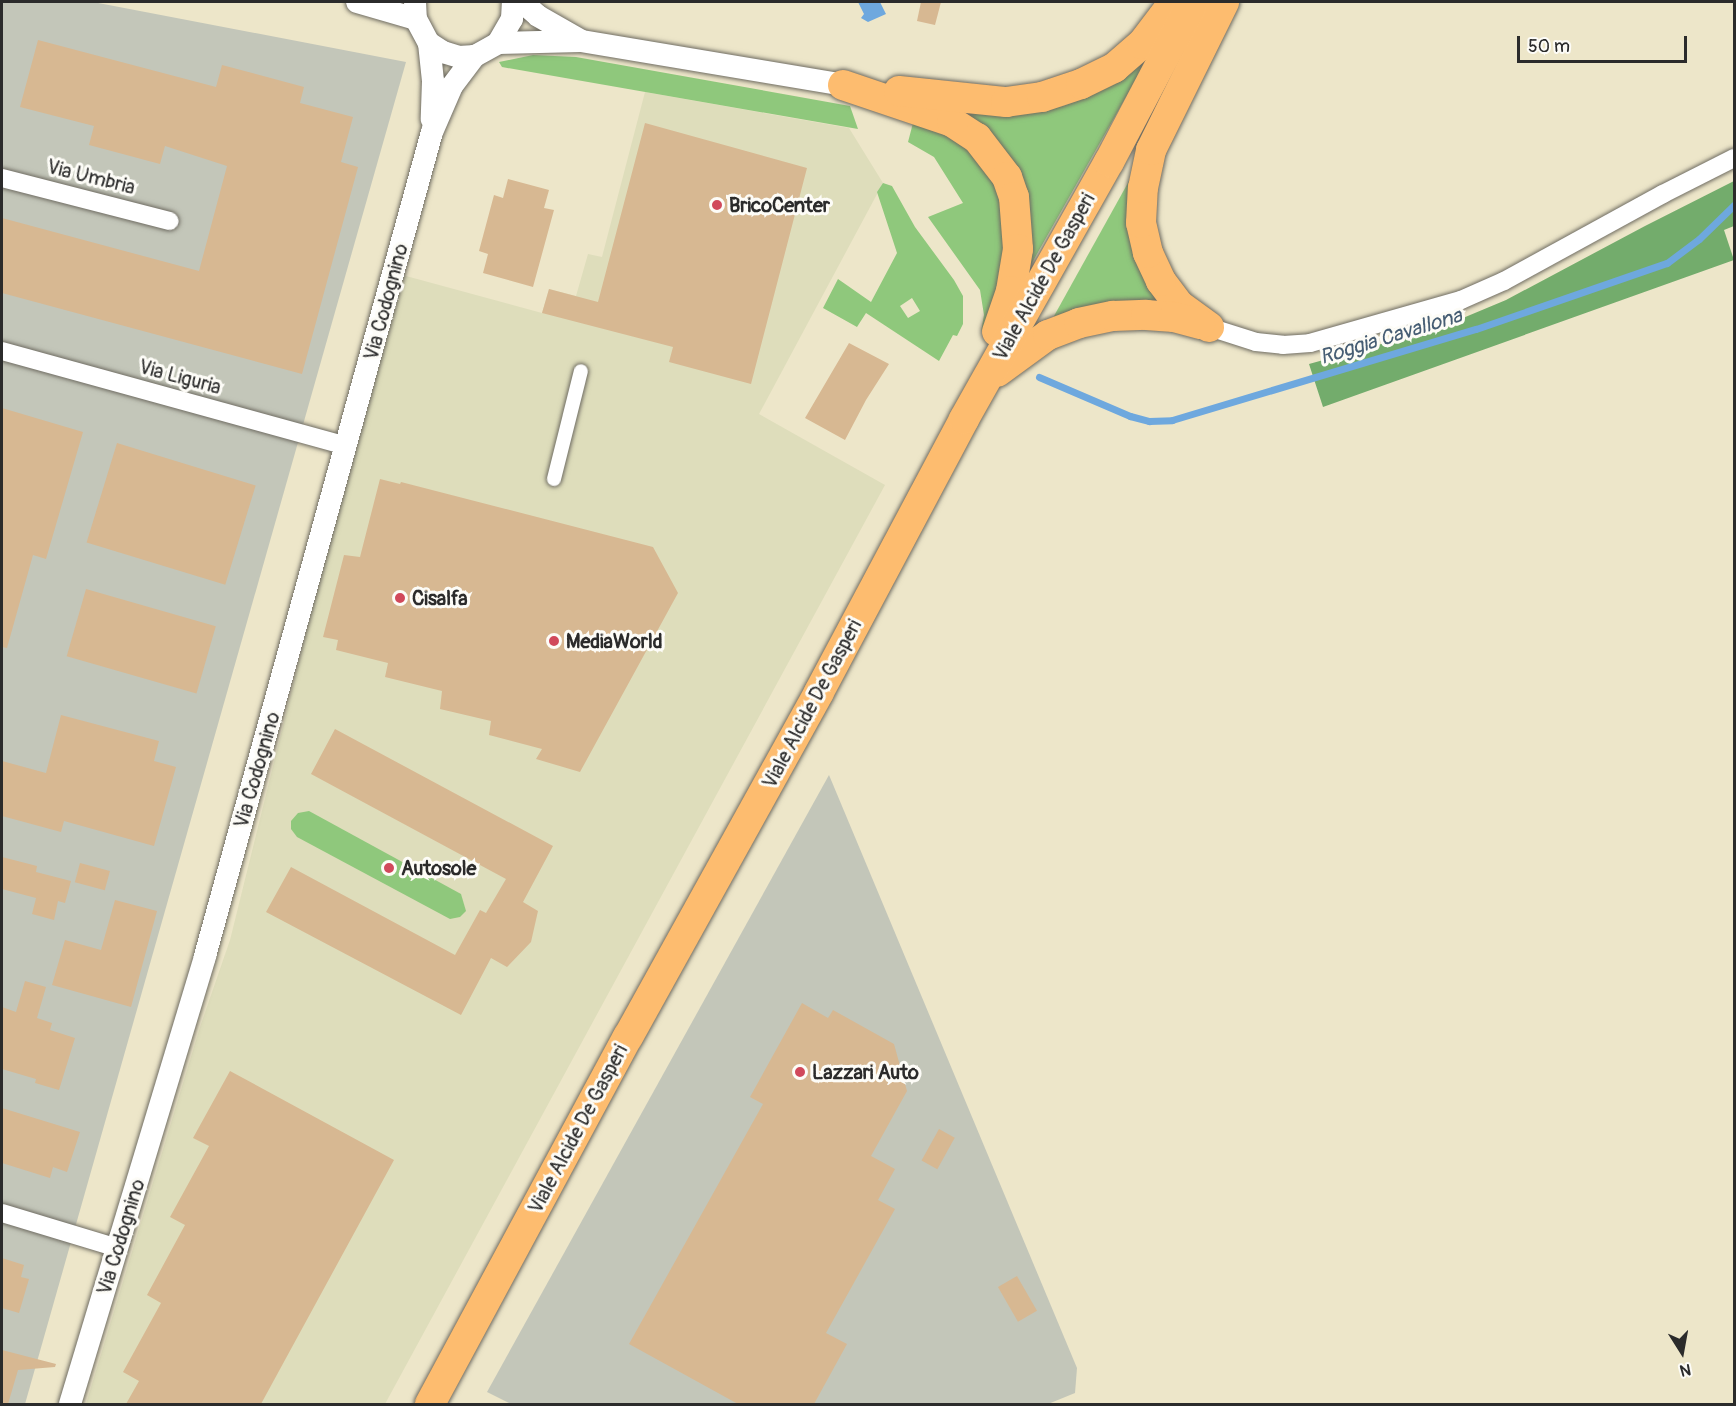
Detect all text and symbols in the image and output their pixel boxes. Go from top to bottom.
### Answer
scale bar [1520,24,1690,62]
text: 50 m [1528,35,1570,58]
street label: Via Umbria [44,154,138,200]
street label: Viale Alcide De Gasperi [988,189,1100,365]
place label: BricoCenter [729,193,830,217]
marker: BricoCenter [710,198,724,212]
street label: Via Codognino [359,241,413,363]
water label: Roggia Cavallona [1317,303,1465,371]
street label: Via Liguria [136,355,224,399]
place label: Cisalfa [412,586,468,610]
marker: Cisalfa [393,591,407,605]
street label: Viale Alcide De Gasperi [757,616,867,792]
place label: MediaWorld [566,629,662,653]
marker: MediaWorld [547,634,561,648]
street label: Via Codognino [229,709,285,831]
place label: Autosole [401,856,476,880]
marker: Autosole [382,861,396,875]
street label: Viale Alcide De Gasperi [523,1041,633,1217]
place label: Lazzari Auto [812,1060,919,1084]
marker: Lazzari Auto [793,1065,807,1079]
street label: Via Codognino [92,1176,150,1298]
north arrow [1652,1322,1712,1382]
text: N [1678,1359,1693,1381]

